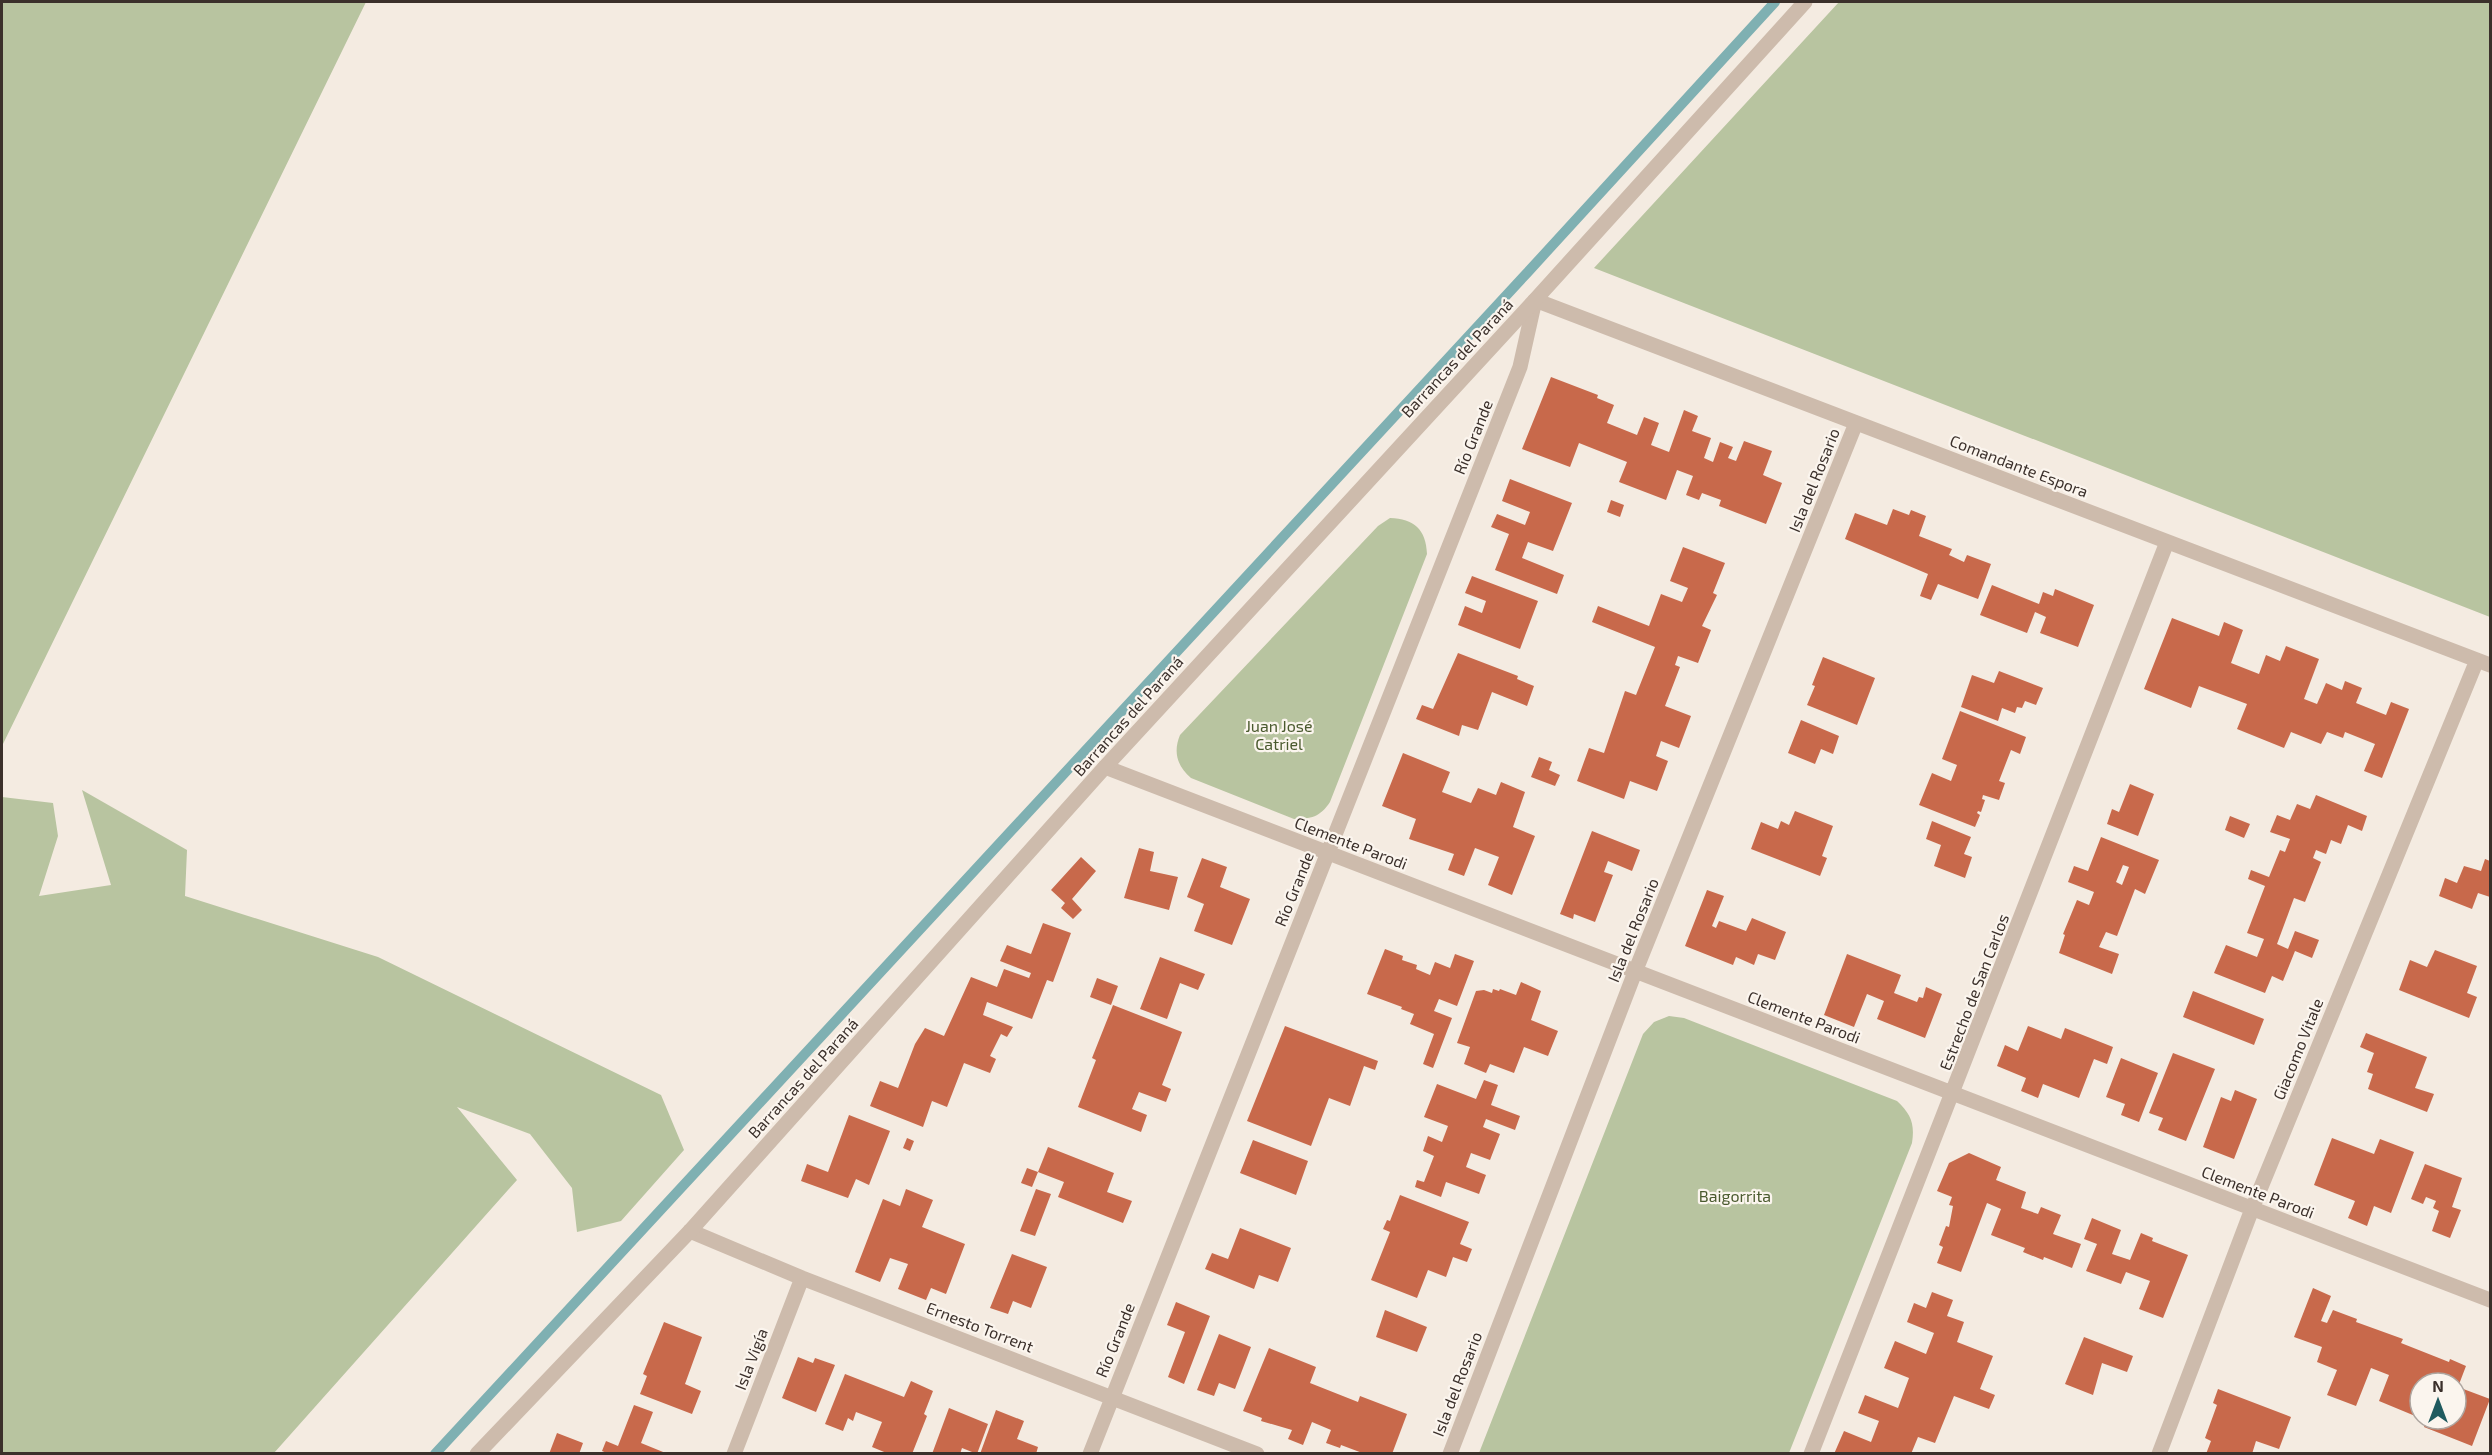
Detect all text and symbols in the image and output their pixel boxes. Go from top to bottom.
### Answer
street label: Barrancas del Paraná [1397,294,1516,421]
street label: Río Grande [1449,397,1496,477]
street label: Isla del Rosario [1784,425,1843,535]
street label: Comandante Espora [1947,430,2091,501]
street label: Barrancas del Paraná [1069,652,1187,780]
park label: Juan José Catriel [1245,716,1313,753]
street label: Clemente Parodi [1292,812,1410,873]
street label: Río Grande [1270,849,1317,929]
street label: Isla del Rosario [1603,875,1662,985]
street label: Estrecho de San Carlos [1935,911,2012,1073]
street label: Clemente Parodi [1745,986,1863,1047]
street label: Giacomo Vitale [2269,995,2327,1102]
street label: Barrancas del Paraná [744,1014,862,1142]
street label: Clemente Parodi [2199,1161,2317,1222]
park label: Baigorrita [1699,1186,1771,1205]
street label: Ernesto Torrent [924,1297,1036,1356]
street label: Río Grande [1091,1300,1138,1380]
street label: Isla Vigía [730,1325,771,1392]
street label: Isla del Rosario [1428,1329,1485,1439]
north arrow [2408,1371,2468,1431]
text: N [2432,1376,2444,1395]

